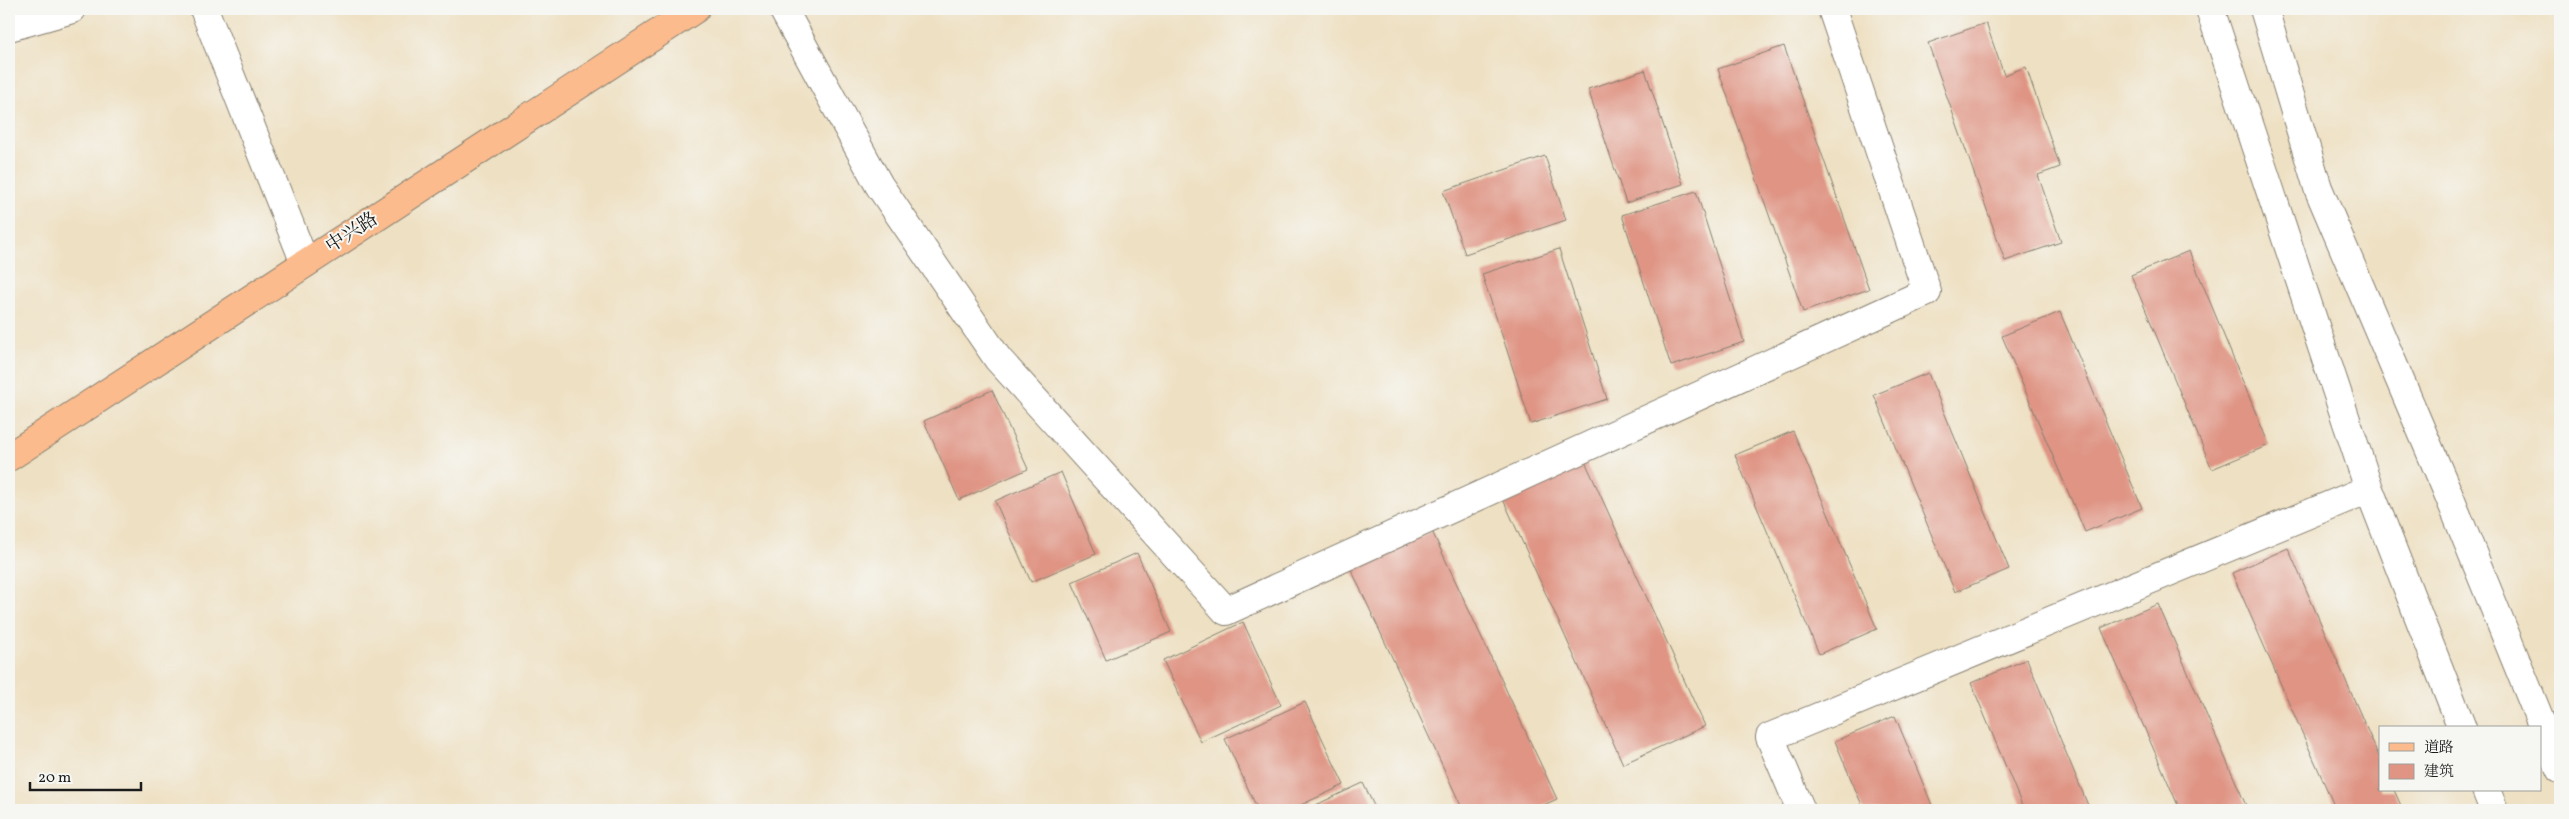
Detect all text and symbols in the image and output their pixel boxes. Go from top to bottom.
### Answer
street label: 中兴路 [321,207,383,259]
legend [2379,726,2542,792]
text: 道路 [2424,738,2454,759]
scale bar [30,759,141,791]
text: 建筑 [2424,762,2454,783]
text: 20 m [38,768,71,789]

